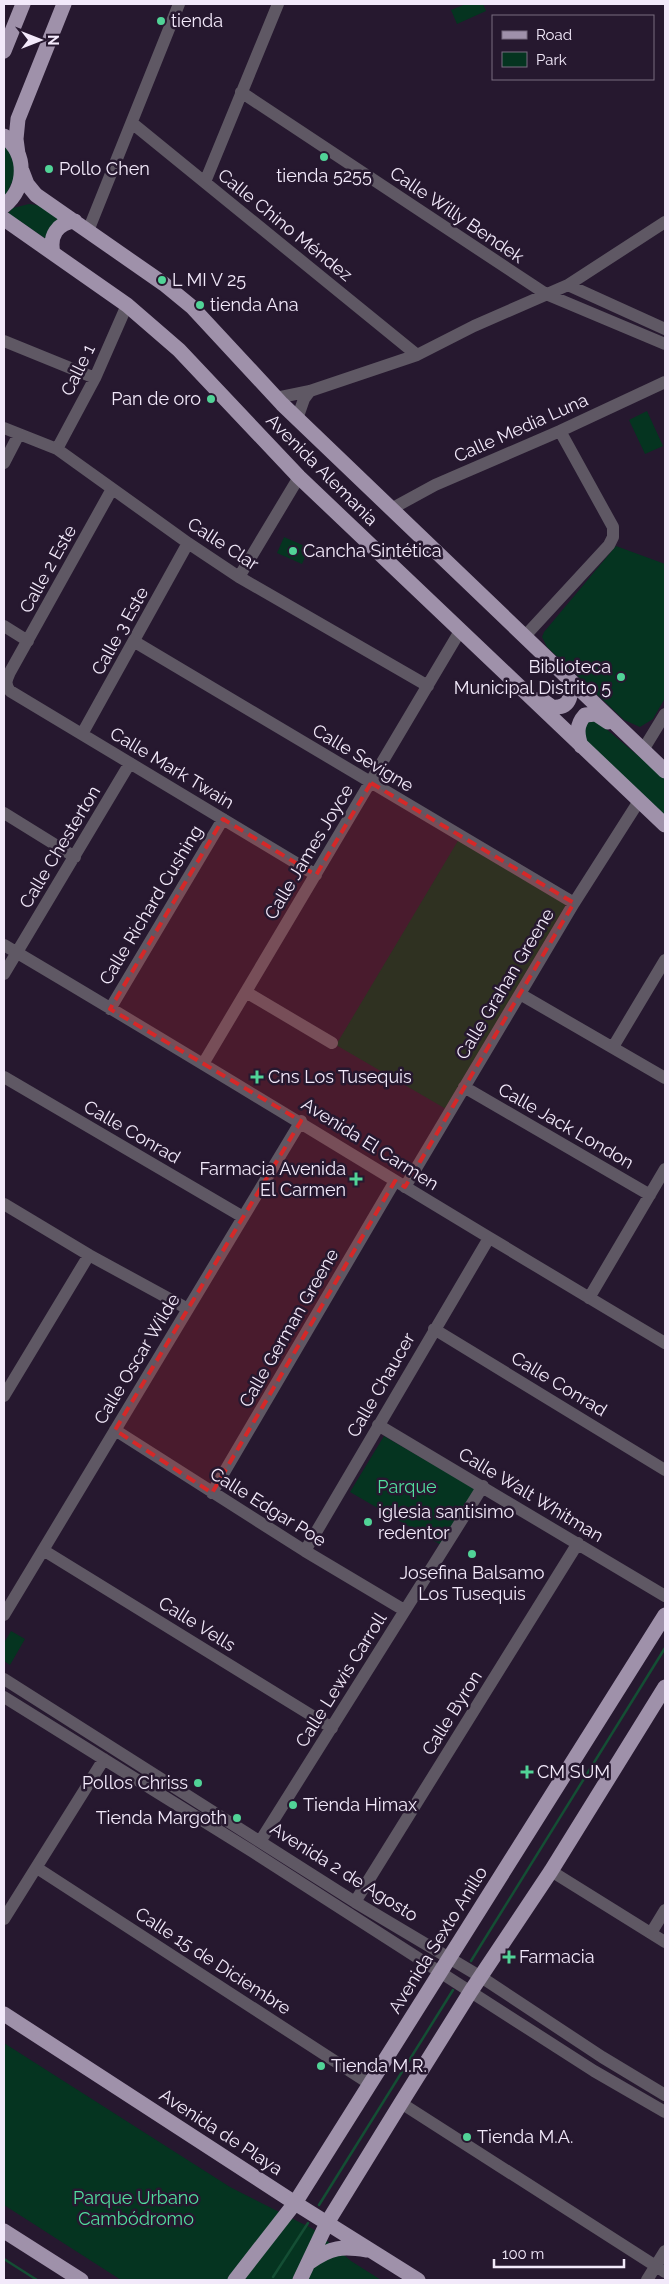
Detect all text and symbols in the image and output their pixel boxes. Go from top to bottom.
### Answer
place label: tienda [171,10,223,31]
north arrow [15,15,65,65]
marker: tienda [155,15,167,27]
legend [492,15,654,80]
text: Road [536,26,572,44]
text: N [45,35,61,45]
text: Park [536,51,567,69]
marker: tienda 5255 [318,151,330,163]
place label: Pollo Chen [59,158,150,179]
street label: Calle Willy Bendek [386,162,529,267]
marker: Pollo Chen [43,163,55,175]
street label: Calle Chino Méndez [214,164,357,285]
place label: tienda 5255 [276,165,372,186]
place label: L MI V 25 [172,269,246,290]
marker: L MI V 25 [156,274,168,286]
place label: tienda Ana [210,294,299,315]
marker: tienda Ana [194,299,206,311]
street label: Calle 1 [56,340,99,399]
place label: Pan de oro [111,388,201,409]
street label: Calle Media Luna [451,389,591,466]
marker: Pan de oro [205,393,217,405]
street label: Avenida Alemania [262,410,382,530]
street label: Calle Clar [184,513,263,575]
street label: Calle 2 Este [15,521,81,616]
place label: Cancha Sintética [303,540,442,561]
marker: Cancha Sintética [287,545,299,557]
street label: Calle 3 Este [87,583,153,678]
place label: Biblioteca Municipal Distrito 5 [454,656,611,698]
marker: Biblioteca Municipal Distrito 5 [615,671,627,683]
street label: Calle Sevigne [309,719,418,796]
street label: Calle Mark Twain [107,722,238,813]
street label: Calle James Joyce [260,780,357,923]
street label: Calle Chesterton [15,782,104,912]
street label: Calle Richard Cushing [95,821,207,988]
street label: Calle Grahan Greene [451,904,558,1063]
place label: Cns Los Tusequis [268,1066,412,1087]
marker: Cns Los Tusequis [250,1070,264,1084]
street label: Calle Jack London [495,1078,638,1173]
street label: Avenida El Carmen [298,1093,443,1194]
street label: Calle Conrad [80,1095,184,1168]
place label: Farmacia Avenida El Carmen [200,1158,346,1200]
marker: Farmacia Avenida El Carmen [350,1173,362,1185]
street label: Calle German Greene [235,1244,343,1411]
street label: Calle Oscar Wilde [89,1289,184,1428]
street label: Calle Chaucer [342,1328,419,1441]
street label: Calle Conrad [508,1347,611,1420]
street label: Calle Walt Whitman [455,1443,607,1546]
street label: Calle Edgar Poe [206,1463,330,1551]
park label: Parque [377,1476,437,1497]
place label: iglesia santisimo redentor [378,1501,515,1543]
marker: iglesia santisimo redentor [362,1516,374,1528]
marker: Josefina Balsamo Los Tusequis [466,1548,478,1560]
place label: Josefina Balsamo Los Tusequis [400,1562,545,1604]
street label: Calle Vells [155,1592,240,1656]
street label: Calle Lewis Carroll [291,1609,390,1751]
street label: Calle Byron [417,1666,486,1759]
place label: CM SUM [537,1761,610,1782]
marker: CM SUM [521,1766,533,1778]
place label: Pollos Chriss [82,1772,188,1793]
marker: Pollos Chriss [192,1777,204,1789]
place label: Tienda Himax [303,1794,417,1815]
marker: Tienda Himax [287,1799,299,1811]
place label: Tienda Margoth [96,1807,227,1828]
marker: Tienda Margoth [231,1812,243,1824]
street label: Avenida 2 de Agosto [267,1818,422,1926]
street label: Avenida Sexto Anillo [384,1862,491,2017]
street label: Calle 15 de Diciembre [132,1902,295,2019]
place label: Farmacia [519,1946,595,1967]
marker: Farmacia [503,1951,515,1963]
place label: Tienda M.R. [331,2055,427,2076]
marker: Tienda M.R. [315,2060,327,2072]
street label: Avenida de Playa [156,2084,287,2179]
place label: Tienda M.A. [477,2126,573,2147]
marker: Tienda M.A. [461,2131,473,2143]
park label: Parque Urbano Cambódromo [73,2187,199,2229]
scale bar [494,2236,624,2268]
text: 100 m [502,2245,544,2263]

